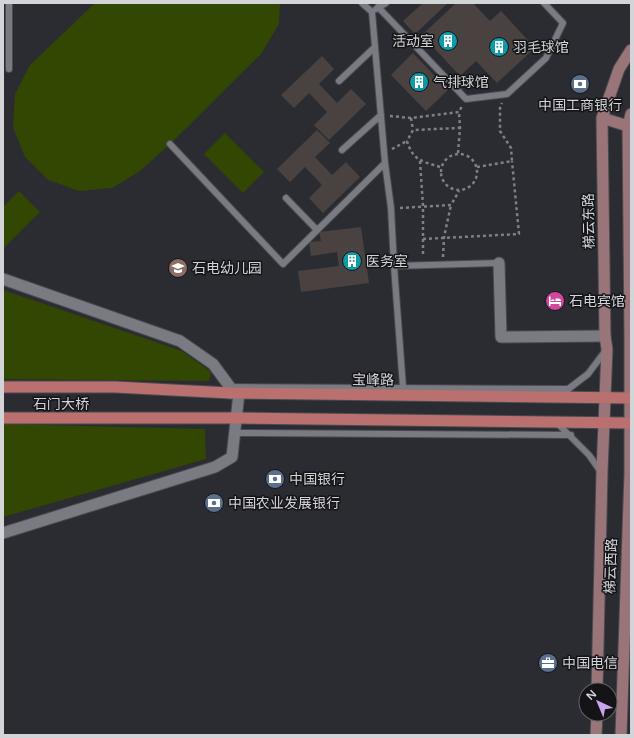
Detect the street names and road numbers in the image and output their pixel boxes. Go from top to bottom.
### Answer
street label: 梯云东路 [580,193,598,249]
street label: 宝峰路 [352,371,394,389]
street label: 石门大桥 [33,396,89,413]
street label: 梯云西路 [602,538,620,594]

